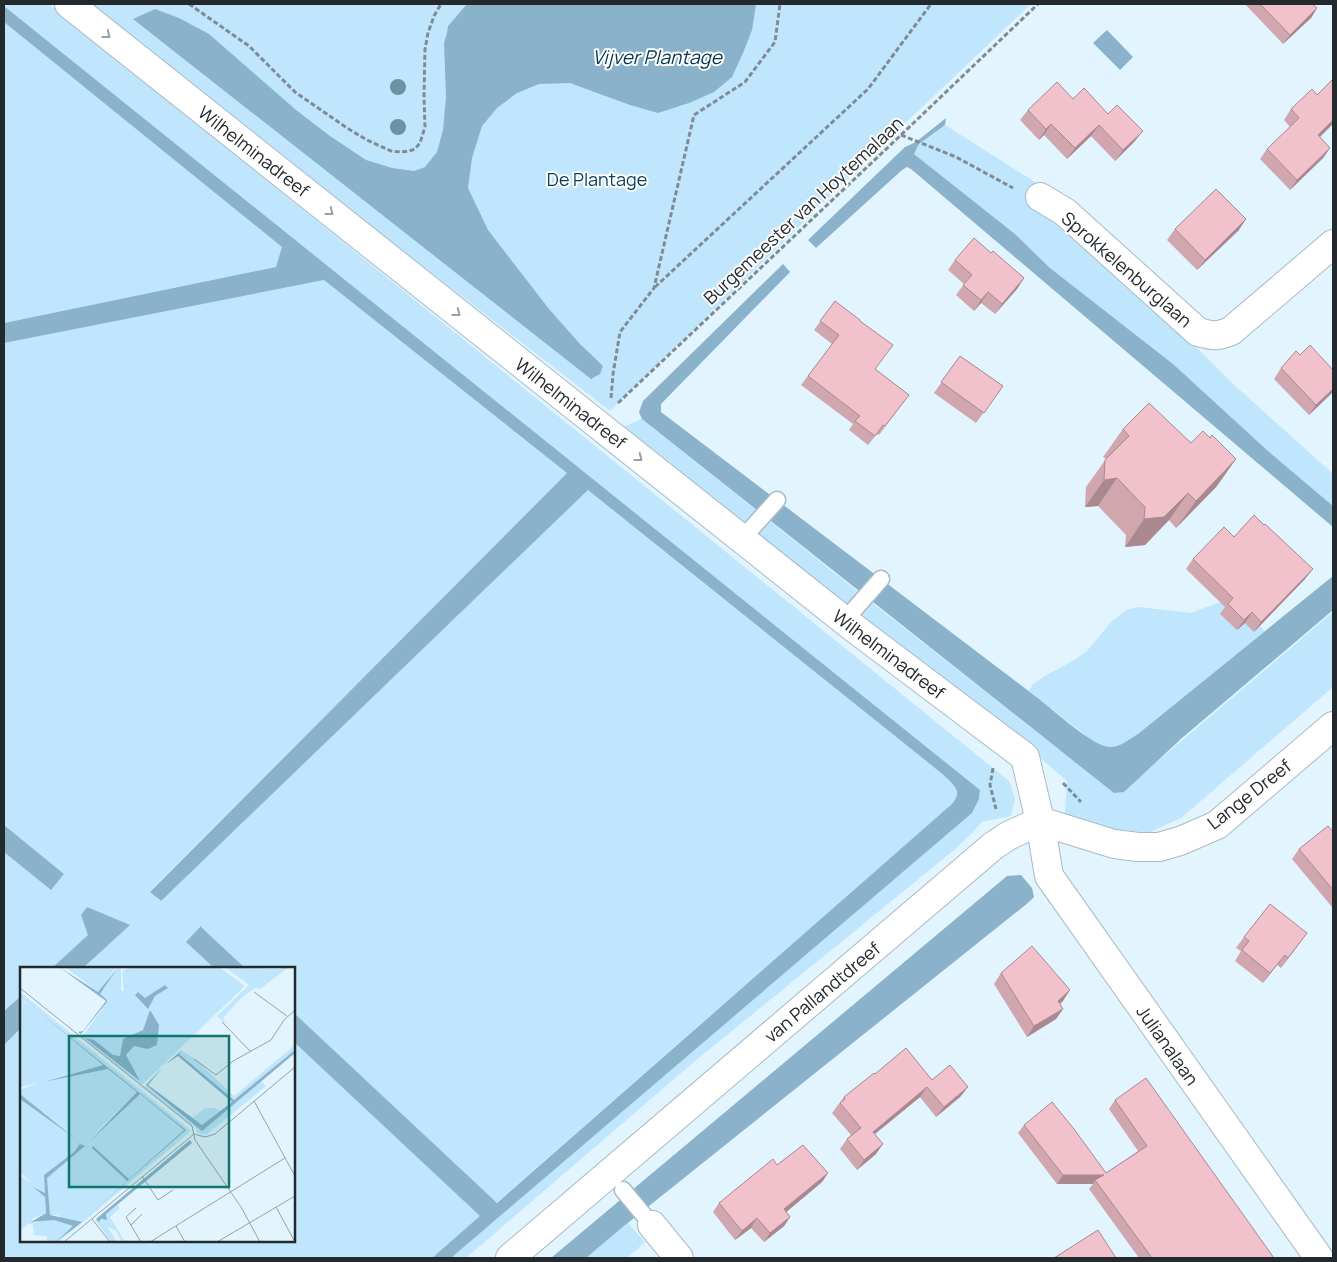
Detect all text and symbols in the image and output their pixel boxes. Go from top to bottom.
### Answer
one-way arrow [101,29,110,37]
water label: Vijver Plantage [592,44,724,70]
street label: Wilhelminadreef [193,100,315,202]
street label: Burgemeester van Hoytemalaan [698,111,908,309]
park label: De Plantage [547,167,647,191]
one-way arrow [324,206,334,215]
street label: Sprokkelenburglaan [1057,206,1197,332]
one-way arrow [452,308,461,317]
street label: Wilhelminadreef [510,352,632,454]
one-way arrow [634,452,643,461]
street label: Wilhelminadreef [828,604,951,705]
street label: Lange Dreef [1202,753,1296,834]
street label: van Pallandtdreef [759,936,885,1048]
inset map [20,967,295,1242]
street label: Julianalaan [1131,1000,1205,1090]

